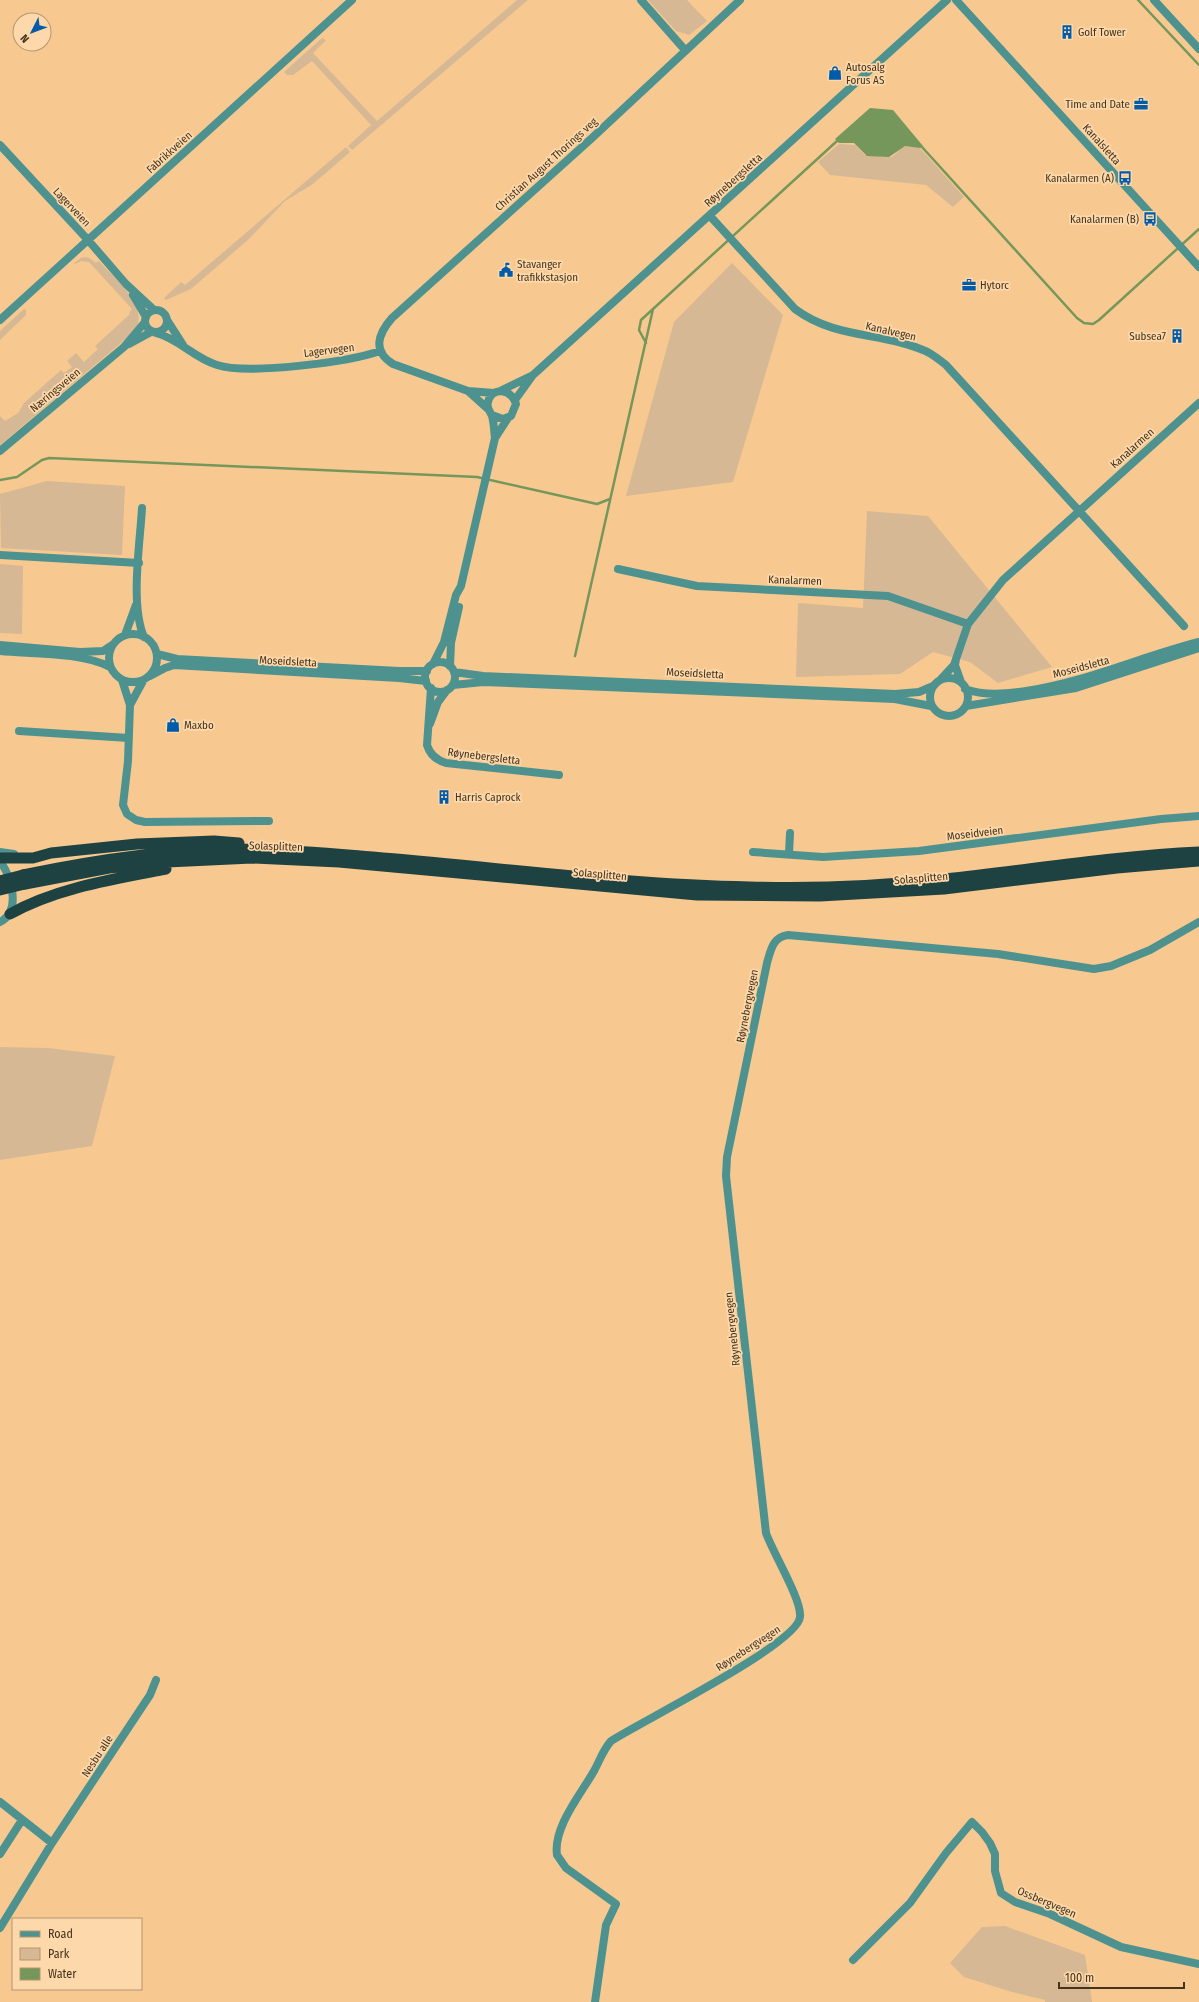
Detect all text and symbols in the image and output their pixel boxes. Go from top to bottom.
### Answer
north arrow [12,12,52,52]
building icon: Golf Tower [1059,24,1075,40]
place label: Golf Tower [1078,26,1126,39]
text: N [18,32,32,45]
place label: Autosalg Forus AS [846,61,886,87]
shop icon: Autosalg Forus AS [827,65,843,81]
office icon: Time and Date [1133,96,1149,112]
place label: Time and Date [1065,98,1130,111]
street label: Christian August Thorings veg [493,115,601,214]
street label: Kanalsletta [1080,121,1123,167]
street label: Fabrikkveien [144,129,195,176]
street label: Røynebergsletta [702,151,765,210]
bus stop icon: Kanalarmen (A) [1117,170,1133,186]
place label: Kanalarmen (A) [1045,172,1114,185]
street label: Lagerveien [50,185,93,230]
bus stop icon: Kanalarmen (B) [1142,211,1158,227]
place label: Kanalarmen (B) [1070,213,1139,226]
place label: Stavanger trafikkstasjon [517,258,578,284]
public building icon: Stavanger trafikkstasjon [498,262,514,278]
office icon: Hytorc [961,277,977,293]
place label: Hytorc [980,279,1009,292]
street label: Kanalvegen [864,319,917,344]
building icon: Subsea7 [1169,328,1185,344]
place label: Subsea7 [1129,330,1167,343]
street label: Lagervegen [303,341,355,360]
street label: Næringsveien [28,366,83,415]
street label: Kanalarmen [1108,425,1157,471]
street label: Kanalarmen [768,573,822,588]
street label: Moseidsletta [259,653,317,670]
street label: Moseidsletta [1051,654,1111,681]
street label: Moseidsletta [666,665,724,682]
shop icon: Maxbo [165,717,181,733]
place label: Maxbo [184,719,214,732]
street label: Røynebergsletta [447,746,521,767]
building icon: Harris Caprock [436,789,452,805]
place label: Harris Caprock [455,791,522,804]
street label: Moseidveien [946,824,1004,843]
street label: Solasplitten [249,839,303,854]
street label: Solasplitten [573,866,627,883]
street label: Solasplitten [894,870,948,887]
street label: Røynebergvegen [734,968,761,1044]
street label: Røynebergvegen [722,1291,743,1367]
street label: Røynebergvegen [714,1623,783,1674]
street label: Nesbu alle [79,1733,116,1780]
street label: Ossbergvegen [1015,1884,1078,1921]
legend [12,1918,142,1990]
text: Road [48,1927,73,1941]
text: Park [48,1947,70,1961]
scale bar [1059,1964,1184,1990]
text: Water [48,1967,77,1981]
text: 100 m [1065,1971,1094,1985]

